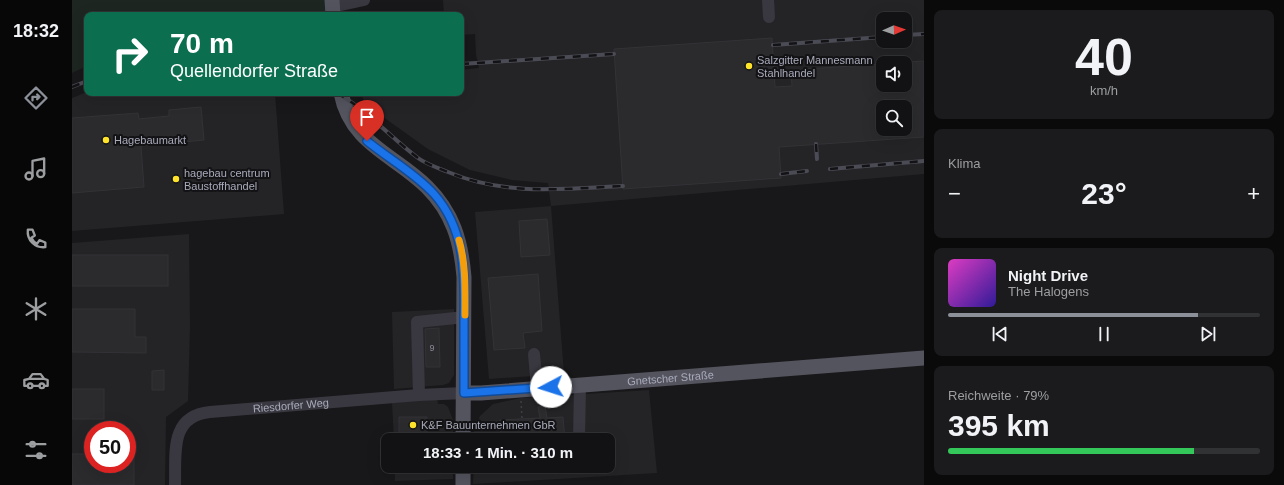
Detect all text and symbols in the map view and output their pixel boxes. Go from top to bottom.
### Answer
north arrow [876,12,912,48]
map controls [876,12,912,136]
text: 18:32 [13,21,59,41]
icon: right [104,28,156,80]
text: 70 m [170,28,234,59]
text: 40 [1075,28,1133,86]
place label: Salzgitter Mannesmann Stahlhandel [757,54,873,79]
button: sound [876,56,912,92]
text: Quellendorfer Straße [170,61,338,81]
marker: Salzgitter Mannesmann Stahlhandel [744,61,754,71]
text: km/h [1090,83,1118,98]
icon: directions [22,84,50,112]
pin [350,100,384,141]
button: search [876,100,912,136]
icon: arrive [356,106,378,128]
place label: Hagebaumarkt [114,134,186,146]
marker: Hagebaumarkt [101,135,111,145]
icon: music [22,155,50,183]
text: Klima [948,156,981,171]
place label: hagebau centrum Baustoffhandel [184,167,270,192]
marker: hagebau centrum Baustoffhandel [171,174,181,184]
text: 23° [1081,177,1127,210]
text: − [948,181,961,206]
text: + [1247,181,1260,206]
icon: phone [22,225,50,253]
text: Night Drive [1008,267,1088,284]
text: The Halogens [1008,284,1089,299]
icon: climate [22,295,50,323]
icon: previous [989,323,1011,345]
icon: pause [1093,323,1115,345]
icon: next [1197,323,1219,345]
house number: 9 [429,343,435,353]
icon: car [22,366,50,394]
position arrow [530,366,572,408]
street label: Gnetscher Straße [627,369,714,387]
text: Reichweite · 79% [948,388,1049,403]
street label: Riesdorfer Weg [252,396,329,414]
text: 395 km [948,409,1050,442]
place label: K&F Bauunternehmen GbR [421,419,556,431]
marker: K&F Bauunternehmen GbR [408,420,418,430]
speed limit sign: 50 [84,421,136,473]
icon: filters [22,436,50,464]
text: 18:33 · 1 Min. · 310 m [423,444,573,461]

